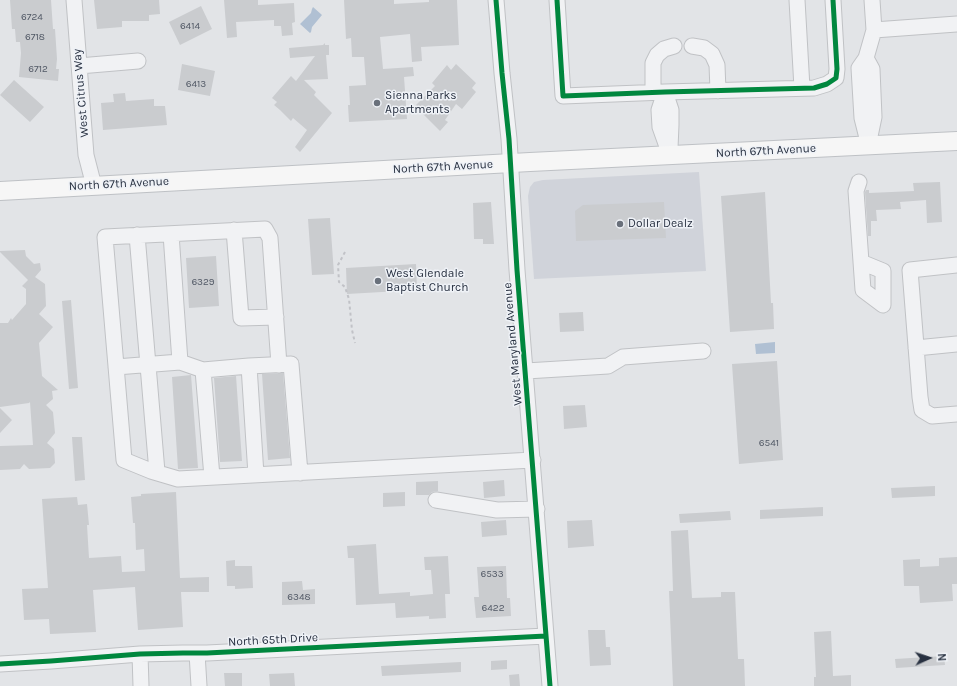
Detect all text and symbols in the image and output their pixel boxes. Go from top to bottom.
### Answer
house number: 6724 [21,11,43,23]
house number: 6414 [180,20,200,32]
house number: 6718 [25,31,45,43]
street label: West Citrus Way [70,48,92,138]
house number: 6712 [28,63,48,75]
house number: 6413 [186,78,206,90]
place label: Sienna Parks Apartments [385,89,457,117]
marker: Sienna Parks Apartments [372,98,382,108]
street label: North 67th Avenue [716,141,816,161]
street label: North 67th Avenue [393,157,493,177]
street label: North 67th Avenue [69,174,169,194]
place label: Dollar Dealz [628,217,693,231]
marker: Dollar Dealz [615,219,625,229]
place label: West Glendale Baptist Church [386,267,468,295]
house number: 6329 [191,276,215,288]
marker: West Glendale Baptist Church [373,276,383,286]
street label: West Maryland Avenue [500,282,526,406]
house number: 6541 [759,437,779,449]
house number: 6533 [480,568,504,580]
house number: 6348 [287,591,311,603]
house number: 6422 [482,602,504,614]
street label: North 65th Drive [228,630,318,650]
north arrow [909,638,949,678]
text: N [935,653,948,662]

